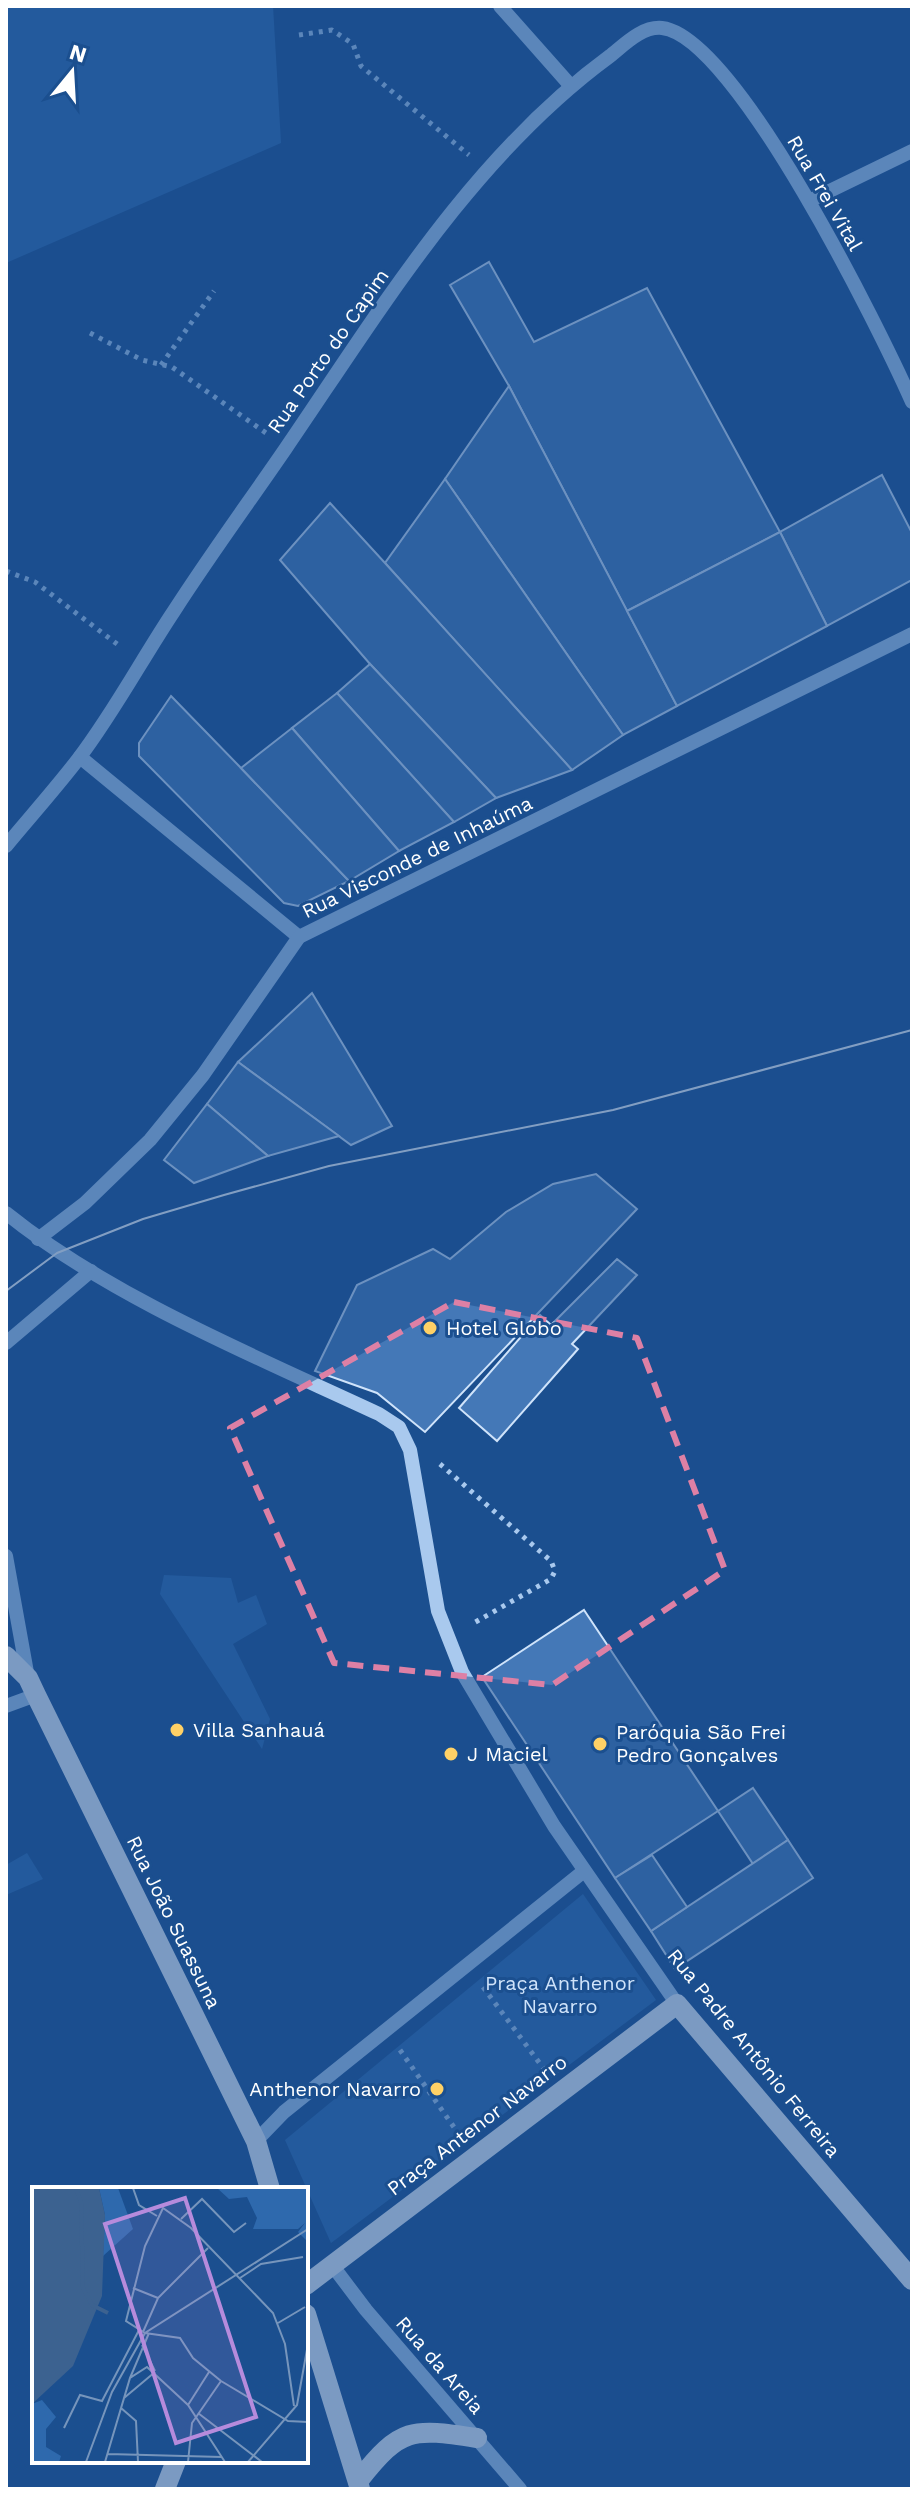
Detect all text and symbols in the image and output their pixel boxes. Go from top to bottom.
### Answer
north arrow [32,32,112,112]
text: N [66,39,90,68]
street label: Rua Frei Vital [782,131,868,255]
street label: Rua Porto do Capim [262,264,394,438]
street label: Rua Visconde de Inhaúma [298,791,536,923]
place label: Hotel Globo [446,1316,562,1340]
marker: Hotel Globo [421,1319,439,1337]
place label: Villa Sanhauá [193,1718,325,1742]
place label: Paróquia São Frei Pedro Gonçalves [616,1720,786,1767]
marker: Villa Sanhauá [168,1721,186,1739]
marker: Paróquia São Frei Pedro Gonçalves [591,1735,609,1753]
place label: J Maciel [467,1742,548,1766]
marker: J Maciel [442,1745,460,1763]
street label: Rua João Suassuna [122,1832,226,2012]
street label: Rua Padre Antônio Ferreira [662,1944,846,2162]
park label: Praça Anthenor Navarro [485,1971,635,2018]
street label: Praça Antenor Navarro [382,2050,572,2200]
place label: Anthenor Navarro [249,2077,421,2101]
marker: Anthenor Navarro [428,2080,446,2098]
inset map [32,2187,308,2463]
street label: Rua da Areia [391,2311,489,2419]

